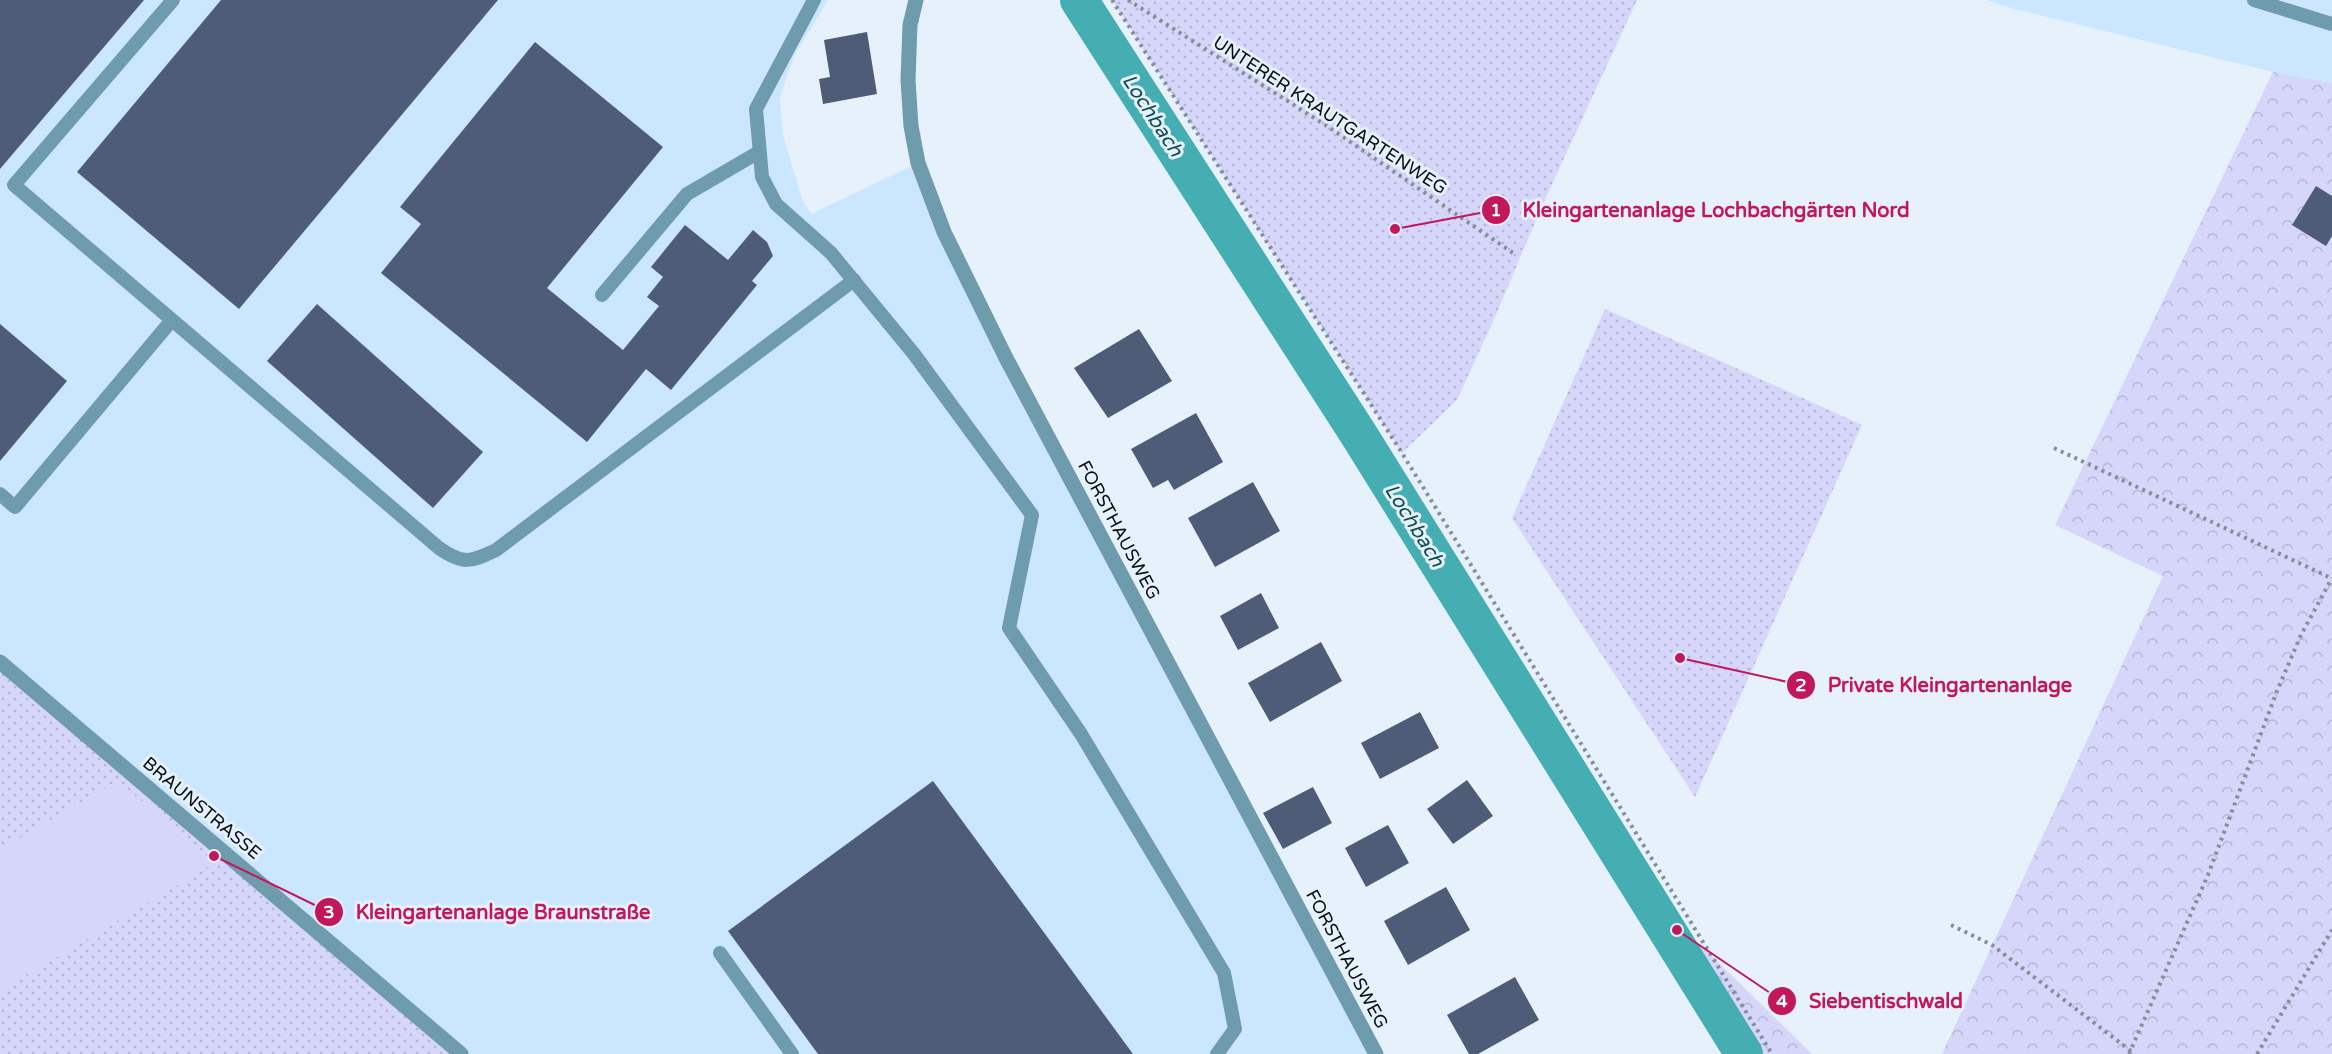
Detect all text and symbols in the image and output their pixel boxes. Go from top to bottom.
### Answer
street label: UNTERER KRAUTGARTENWEG [1209,31,1451,199]
water label: Lochbach [1117,70,1188,162]
callout: Kleingartenanlage Lochbachgärten Nord [1481,191,1922,229]
text: 1 [1490,199,1502,221]
text: Kleingartenanlage Lochbachgärten Nord [1522,199,1910,223]
street label: FORSTHAUSWEG [1073,457,1165,603]
water label: Lochbach [1379,480,1449,572]
callout: Private Kleingartenanlage [1786,666,2085,704]
text: 2 [1795,674,1807,696]
text: Private Kleingartenanlage [1828,674,2072,698]
street label: BRAUNSTRASSE [138,752,266,864]
street label: FORSTHAUSWEG [1301,886,1393,1032]
callout: Kleingartenanlage Braunstraße [314,893,663,931]
text: 3 [323,901,335,923]
text: Kleingartenanlage Braunstraße [356,901,650,925]
callout: Siebentischwald [1767,982,1975,1020]
text: 4 [1776,990,1788,1012]
text: Siebentischwald [1809,990,1963,1014]

